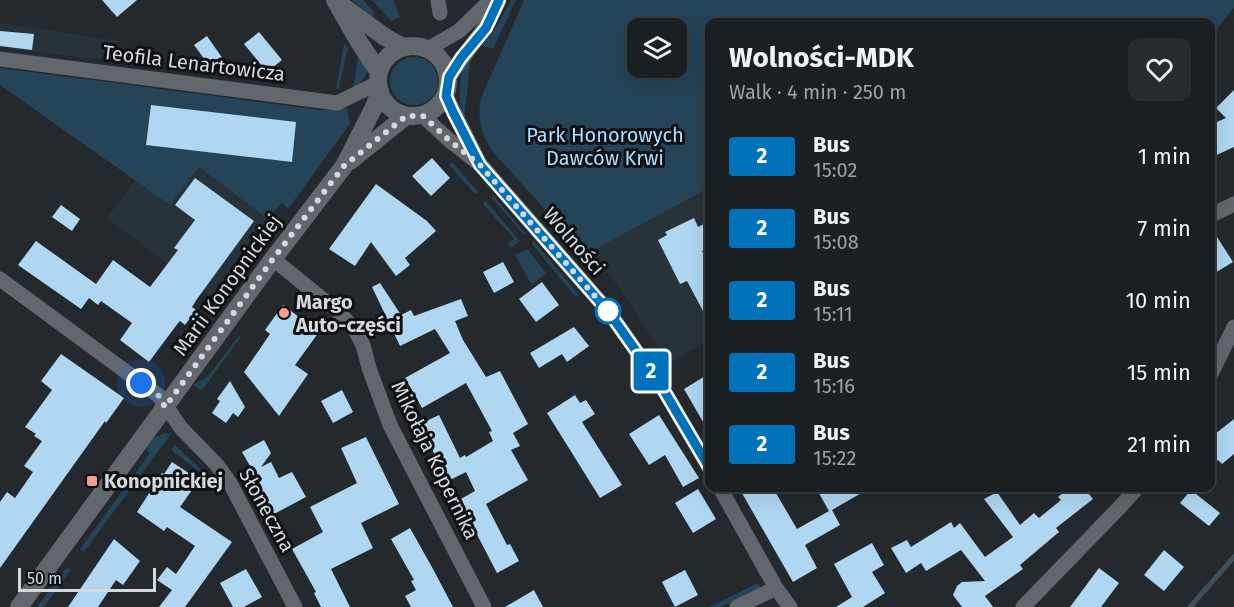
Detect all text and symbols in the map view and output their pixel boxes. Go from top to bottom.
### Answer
map controls [627,18,687,78]
button: layers [627,18,687,78]
button: heart [1128,38,1191,101]
street label: Teofila Lenartowicza [102,40,286,86]
text: Wolności-MDK [729,41,914,74]
text: Walk · 4 min · 250 m [729,80,906,104]
park label: Park Honorowych Dawców Krwi [526,123,684,170]
text: Bus [813,131,850,158]
text: 2 [757,143,767,169]
text: 1 min [1138,143,1191,170]
text: 15:02 [813,158,857,182]
street label: Wolności [538,202,610,280]
text: Bus [813,203,850,230]
street label: Marii Konopnickiej [168,210,286,360]
text: 2 [757,215,767,241]
text: 7 min [1137,215,1191,242]
text: 15:08 [813,230,859,254]
text: Bus [813,275,850,302]
text: 2 [757,287,767,313]
text: 10 min [1125,287,1191,314]
place label: Margo Auto-części [295,290,401,337]
unlabelled marker [595,298,621,324]
text: 15:11 [813,302,853,326]
marker: Margo Auto-części [277,306,291,320]
text: Bus [813,347,850,374]
line badge: 2 [632,352,670,391]
text: 2 [646,358,656,384]
text: 2 [757,359,767,385]
text: 15 min [1127,359,1191,386]
your location [126,368,156,398]
text: 15:16 [813,374,855,398]
street label: Mikołaja Kopernika [386,377,484,543]
text: Bus [813,419,850,446]
text: 2 [757,431,767,457]
text: 21 min [1127,431,1191,458]
text: 15:22 [813,446,856,470]
street label: Słoneczna [234,464,300,556]
place label: Konopnickiej [104,469,223,493]
marker: Konopnickiej [85,474,99,488]
scale bar [18,565,156,592]
text: 50 m [27,569,62,588]

